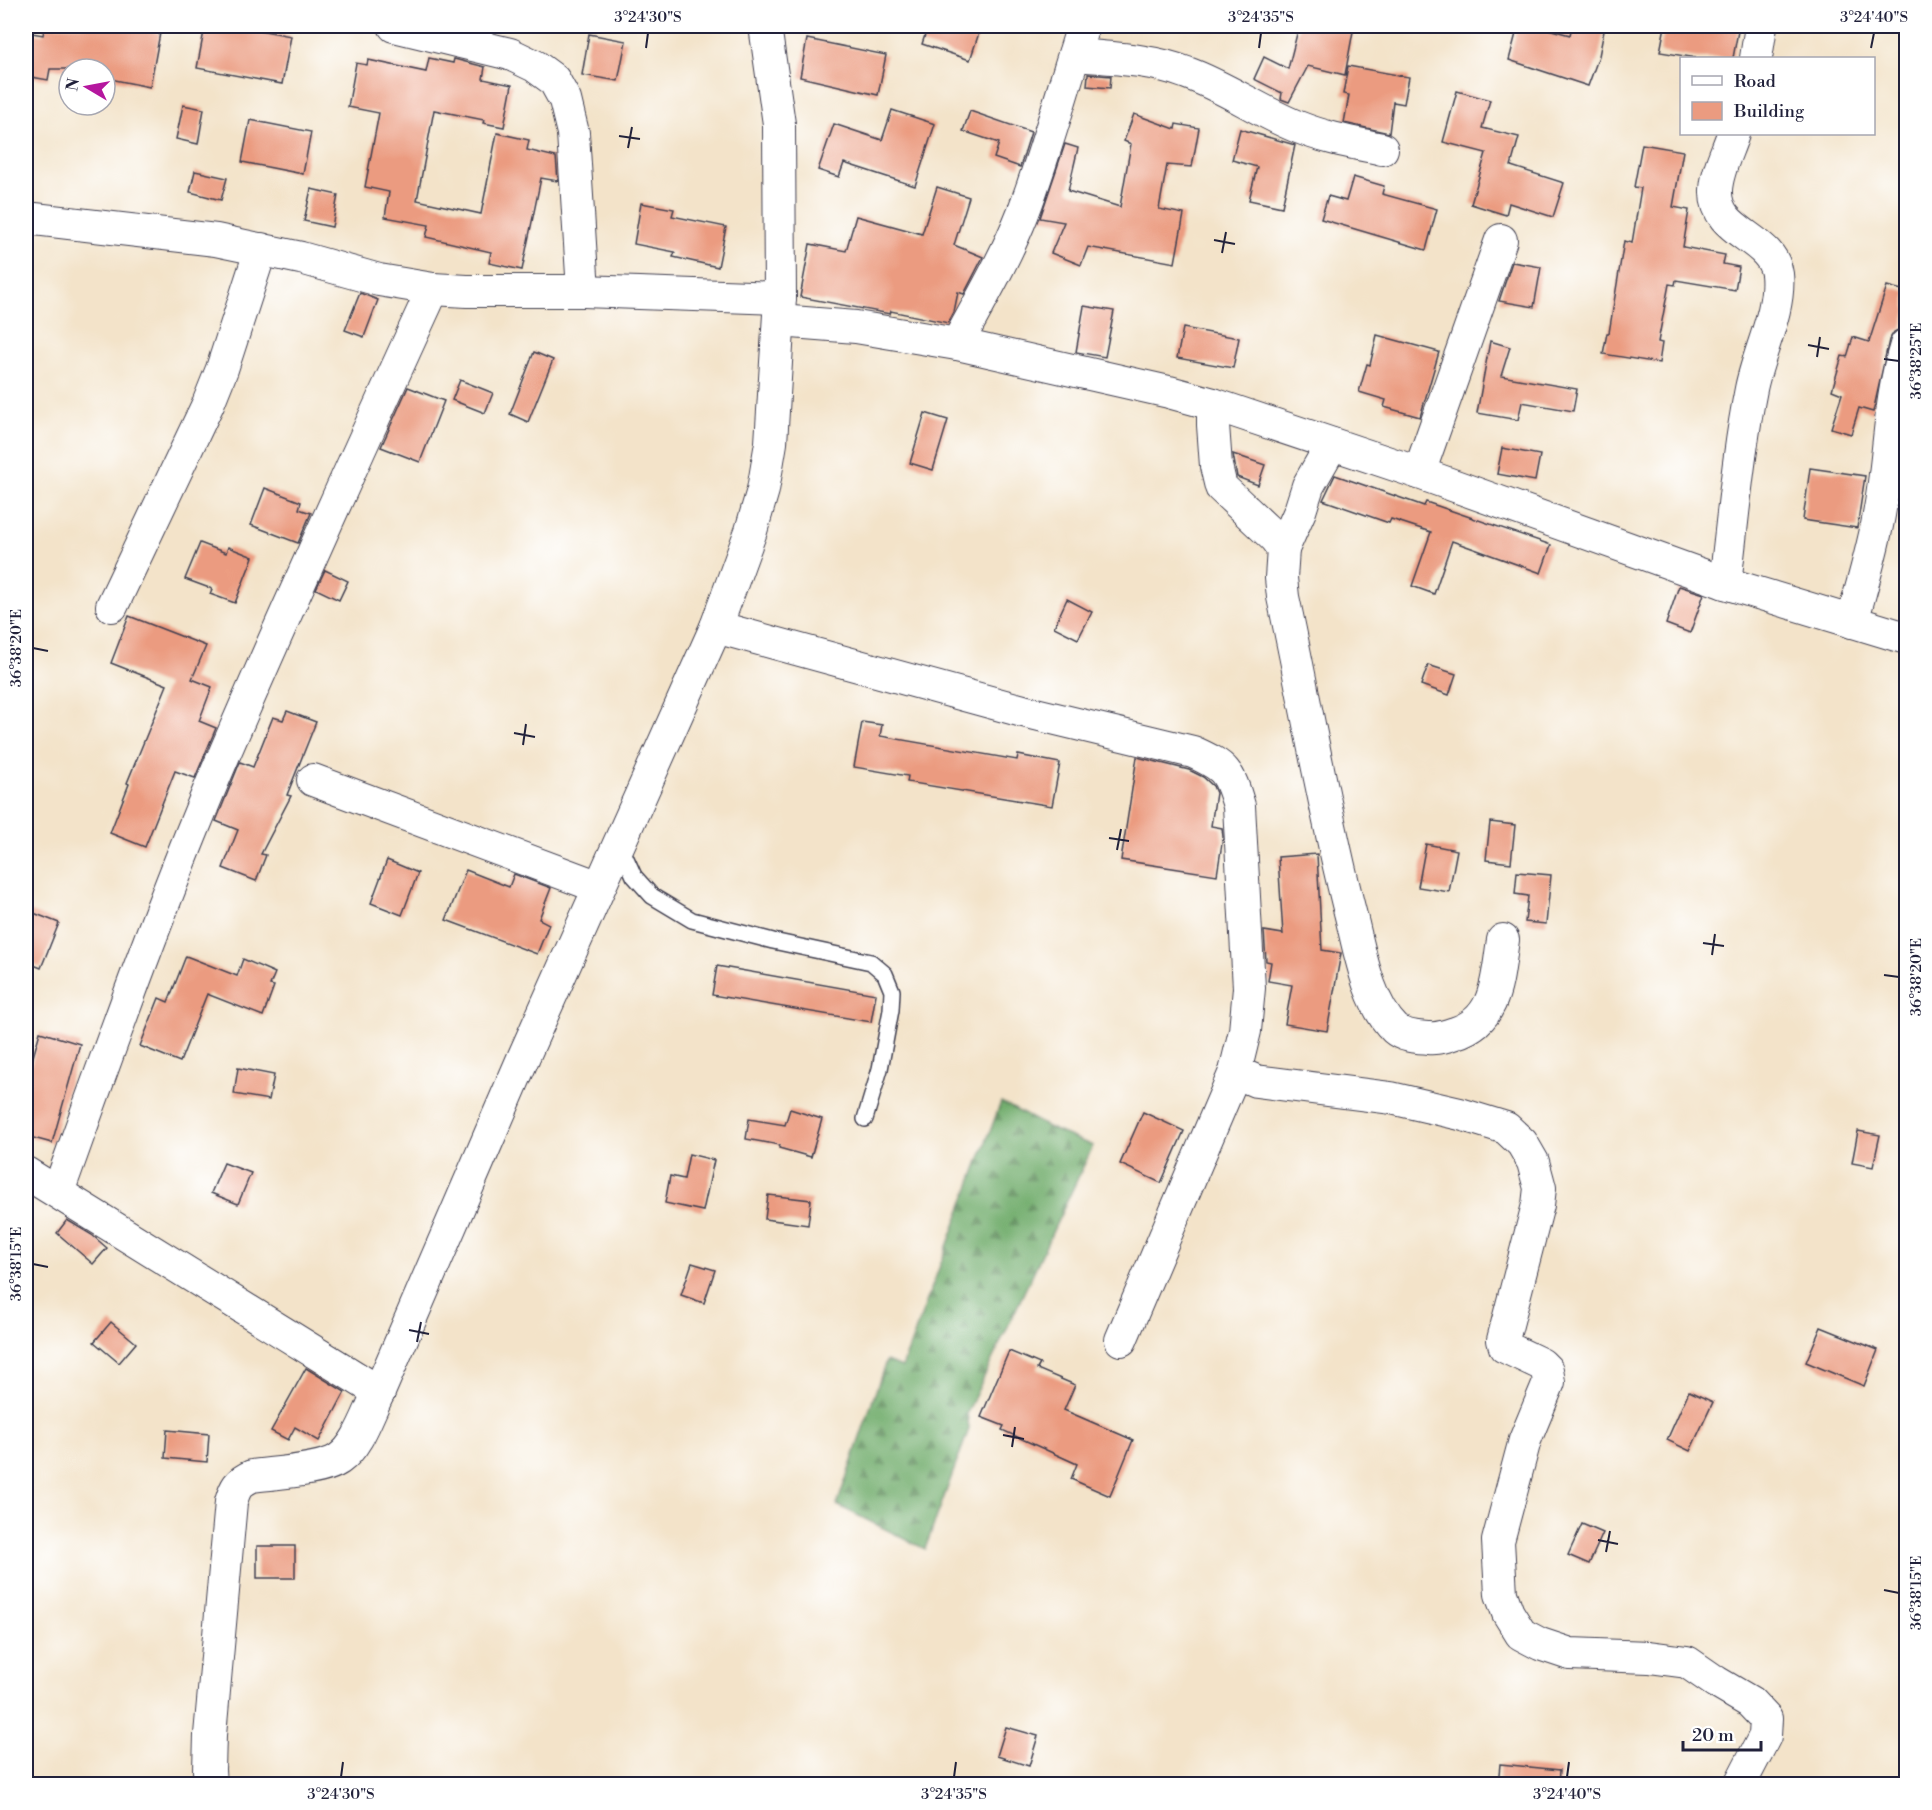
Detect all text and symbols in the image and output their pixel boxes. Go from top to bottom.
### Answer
text: 3°24'30"S [614,8,682,27]
text: 3°24'35"S [1228,8,1294,27]
text: 3°24'40"S [1840,8,1908,27]
north arrow [57,57,117,117]
legend [1680,57,1875,135]
text: Road [1734,70,1777,93]
text: N [62,76,84,93]
text: Building [1733,100,1805,123]
text: 36°38'25"E [1907,323,1926,399]
text: 36°38'20"E [7,609,26,687]
text: 36°38'20"E [1907,938,1926,1016]
text: 36°38'15"E [7,1227,26,1301]
text: 36°38'15"E [1907,1556,1926,1630]
scale bar [1683,1714,1761,1752]
text: 20 m [1692,1724,1734,1747]
text: 3°24'30"S [307,1785,375,1804]
text: 3°24'35"S [921,1785,987,1804]
text: 3°24'40"S [1533,1785,1601,1804]

